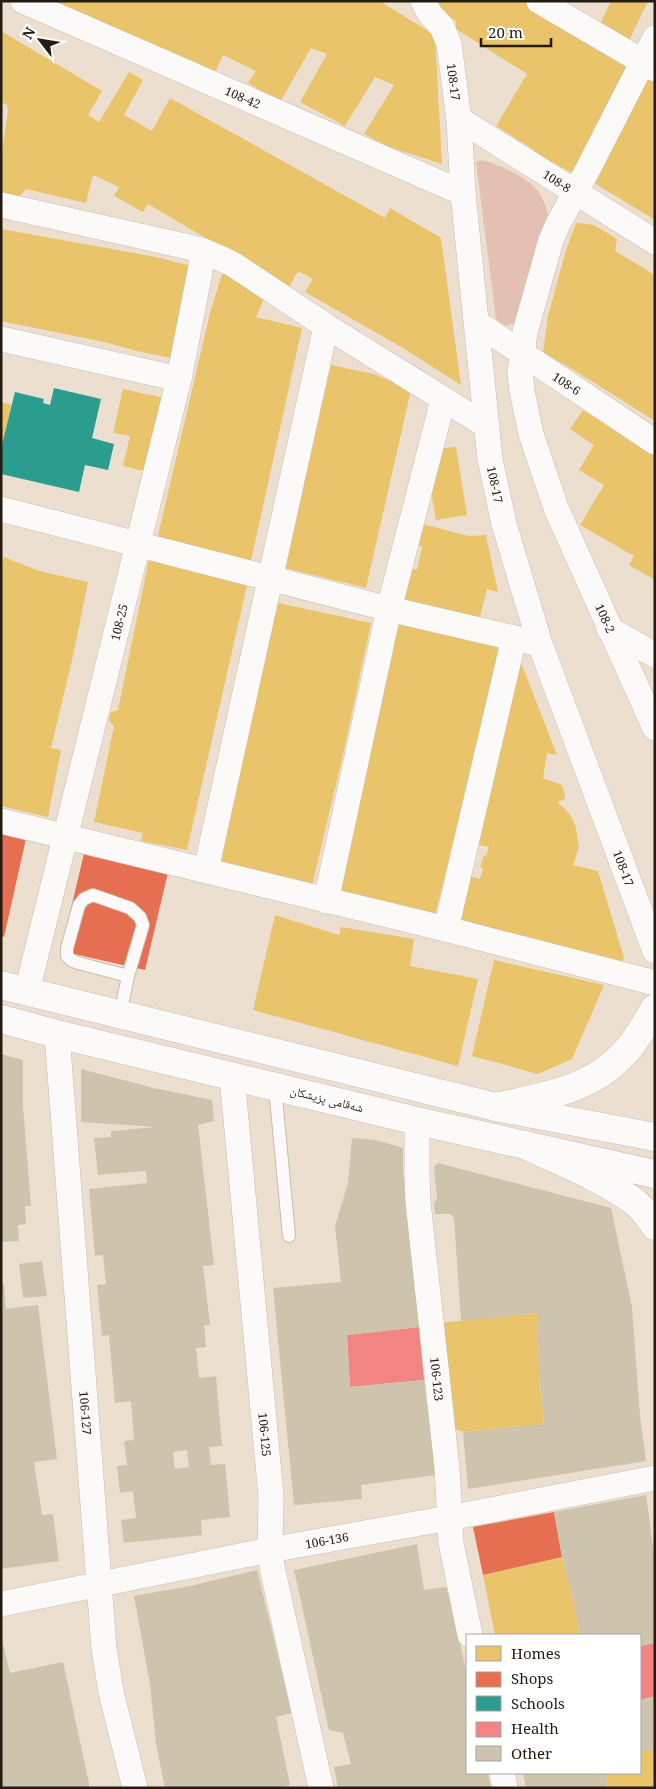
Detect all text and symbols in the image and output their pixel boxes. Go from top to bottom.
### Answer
north arrow [15,15,65,65]
scale bar [481,15,551,47]
text: 20 m [488,22,523,42]
text: N [17,23,39,43]
street label: 108-17 [443,62,465,102]
street label: 108-42 [222,82,263,112]
street label: 108-8 [540,165,575,196]
street label: 108-6 [549,367,584,399]
street label: 108-17 [483,464,508,505]
street label: 108-2 [591,601,620,635]
street label: 108-25 [106,602,131,642]
street label: 108-17 [609,848,639,889]
street label: شەقامی پزیشکان [289,1082,365,1116]
street label: 106-123 [426,1356,448,1402]
street label: 106-127 [76,1390,96,1436]
street label: 106-125 [255,1412,276,1457]
street label: 106-136 [304,1528,350,1552]
legend [466,1634,641,1774]
text: Homes [511,1643,561,1663]
text: Shops [511,1668,554,1688]
text: Schools [511,1693,565,1713]
text: Health [511,1718,559,1738]
text: Other [511,1743,552,1763]

